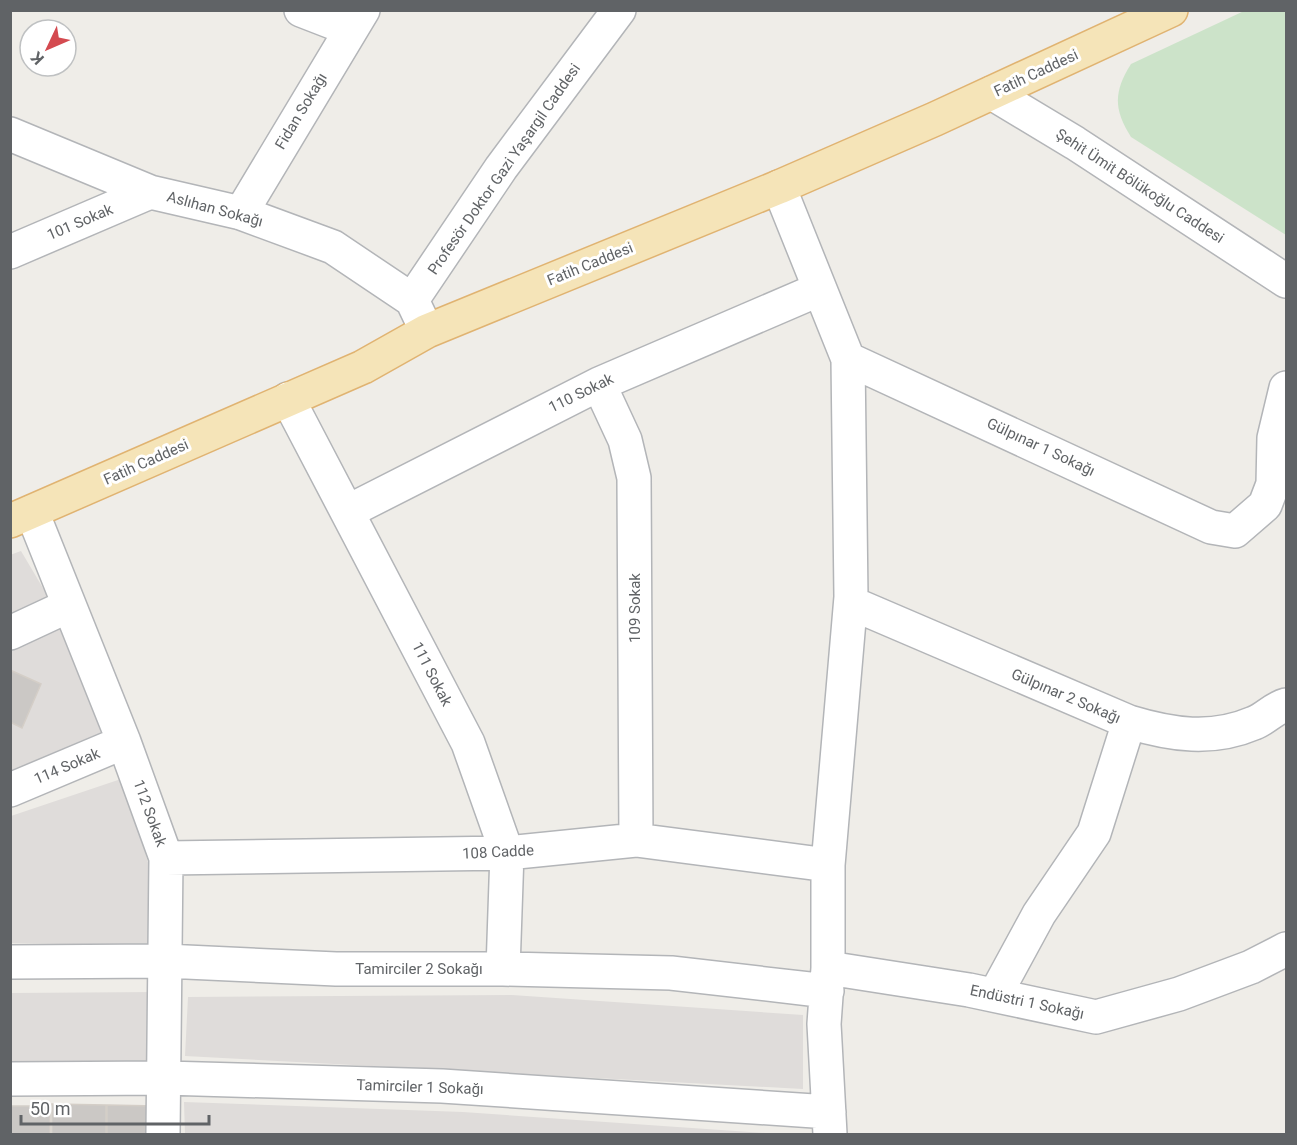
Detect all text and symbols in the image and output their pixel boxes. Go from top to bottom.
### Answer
north arrow [18,18,78,78]
street label: Fatih Caddesi [991,46,1081,100]
text: K [27,47,48,68]
street label: Profesör Doktor Gazi Yaşargil Caddesi [424,60,584,278]
street label: Fidan Sokağı [271,70,331,152]
street label: Şehit Ümit Bölükoğlu Caddesi [1053,125,1227,247]
street label: Aslıhan Sokağı [165,188,265,230]
street label: 101 Sokak [44,200,116,244]
street label: Fatih Caddesi [544,239,636,289]
street label: 110 Sokak [546,369,617,416]
street label: Gülpınar 1 Sokağı [984,414,1098,480]
street label: Fatih Caddesi [101,435,191,489]
street label: 109 Sokak [626,573,644,643]
street label: 111 Sokak [408,639,456,710]
street label: Gülpınar 2 Sokağı [1009,665,1123,727]
street label: 114 Sokak [31,744,103,788]
street label: 112 Sokak [130,777,171,849]
street label: 108 Cadde [462,841,534,863]
street label: Tamirciler 2 Sokağı [355,960,483,978]
street label: Endüstri 1 Sokağı [968,981,1086,1023]
street label: Tamirciler 1 Sokağı [356,1076,484,1098]
scale bar [21,1088,208,1126]
text: 50 m [30,1098,70,1119]

